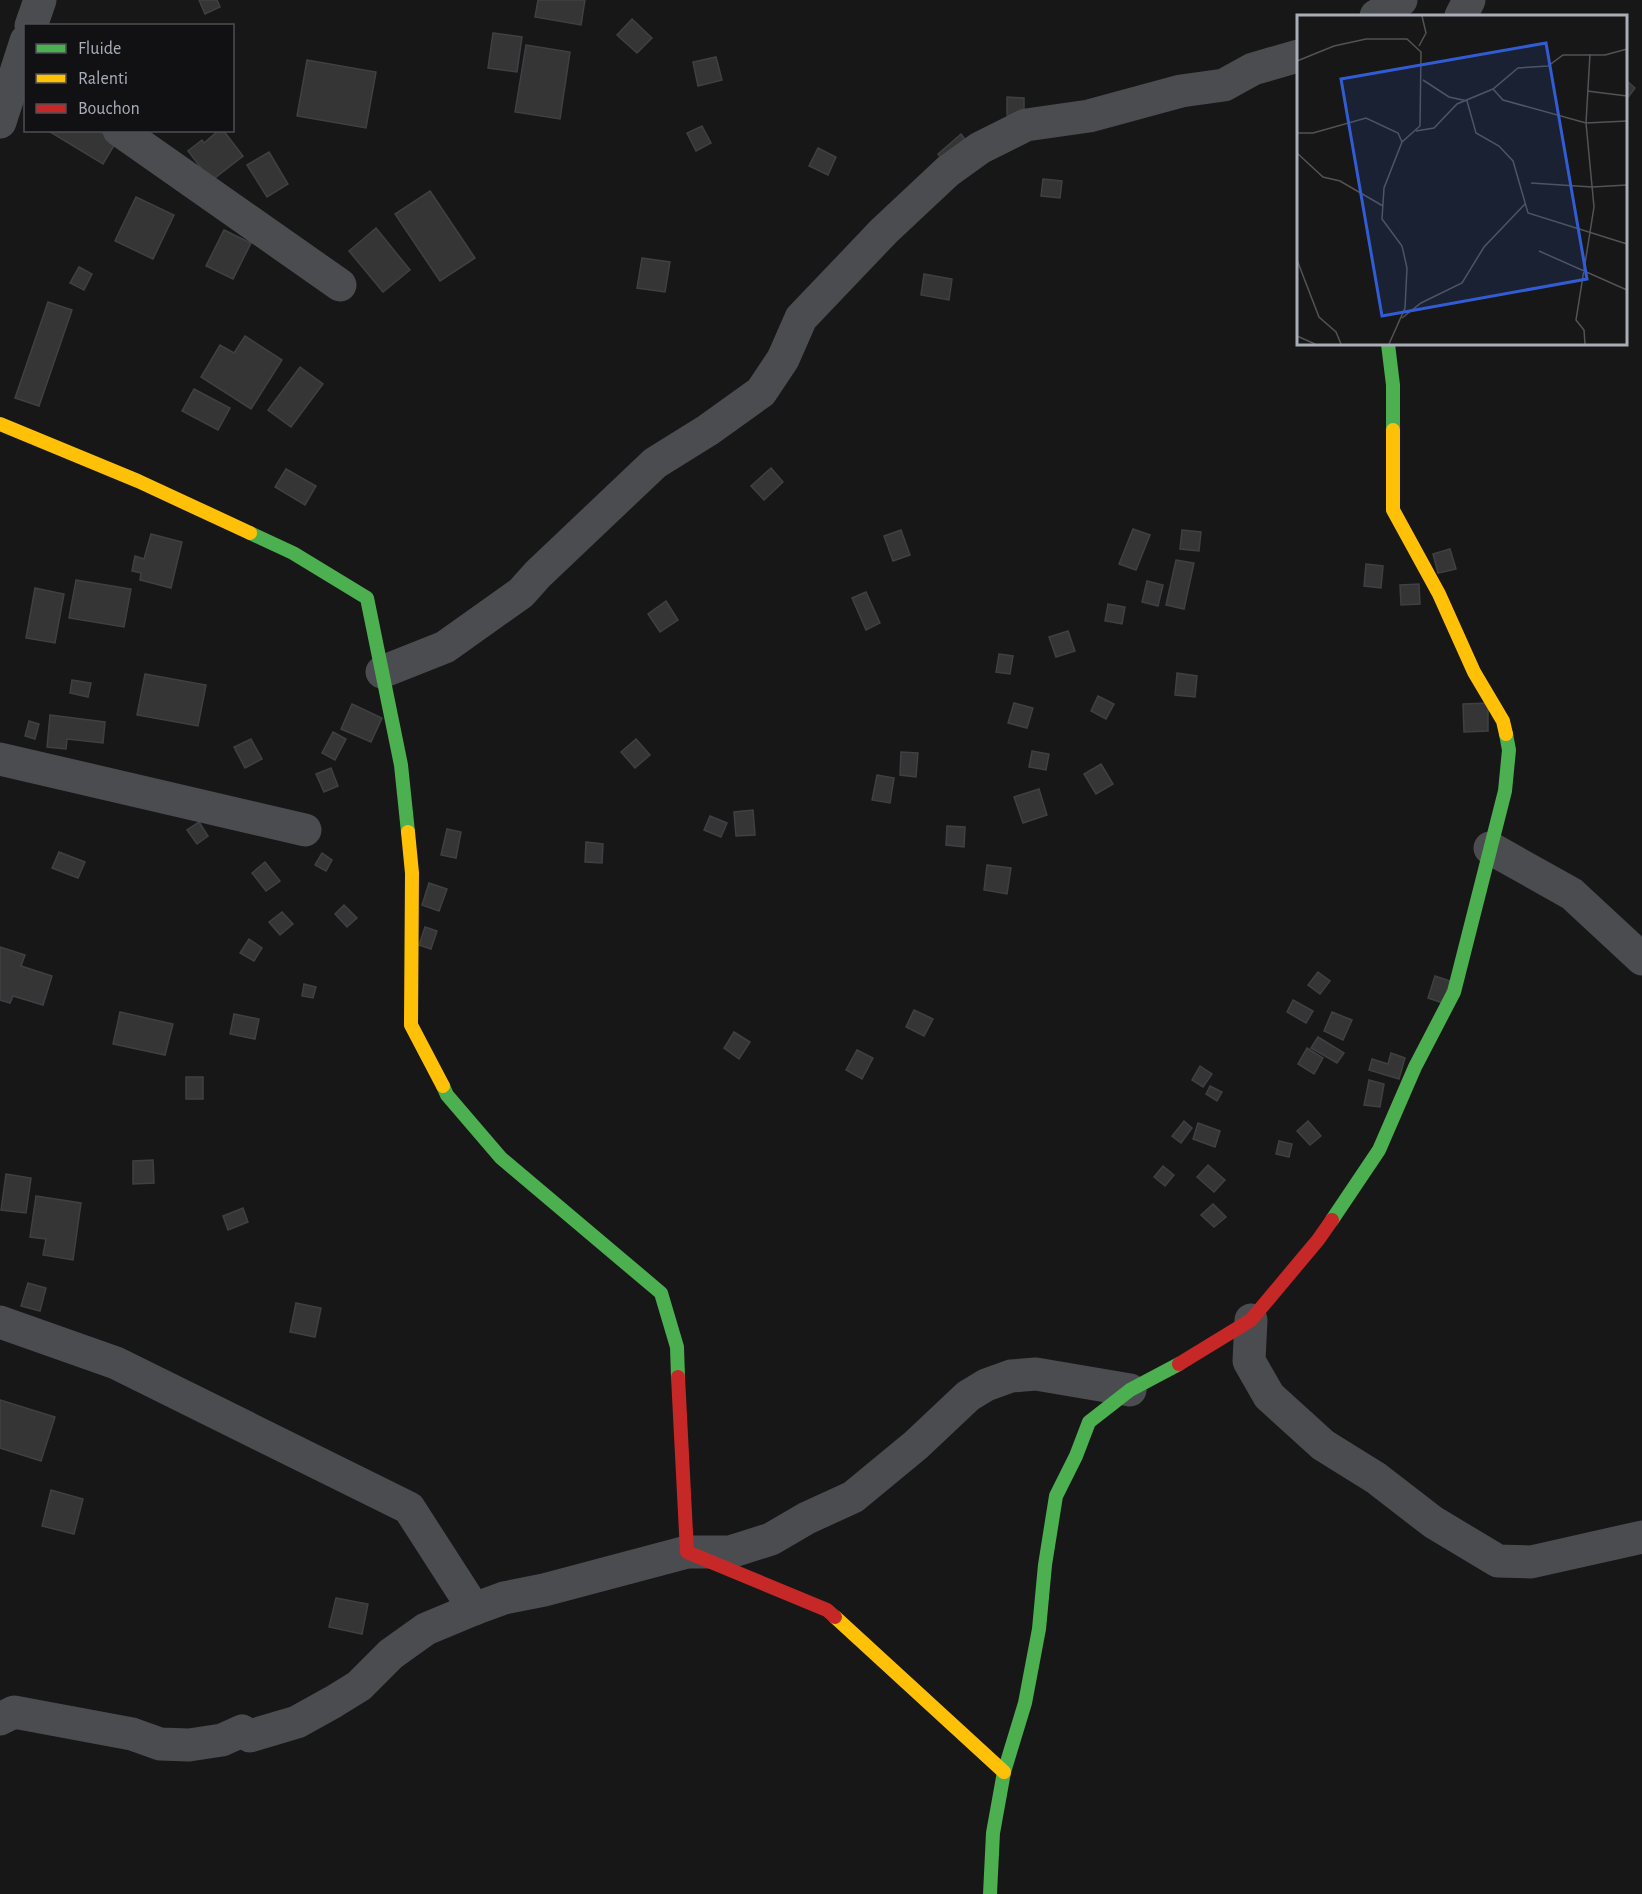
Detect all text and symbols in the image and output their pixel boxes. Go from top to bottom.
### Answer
inset map [1297,15,1627,345]
legend [24,24,234,132]
text: Fluide [78,40,121,58]
text: Ralenti [78,70,128,88]
text: Bouchon [78,100,140,118]

